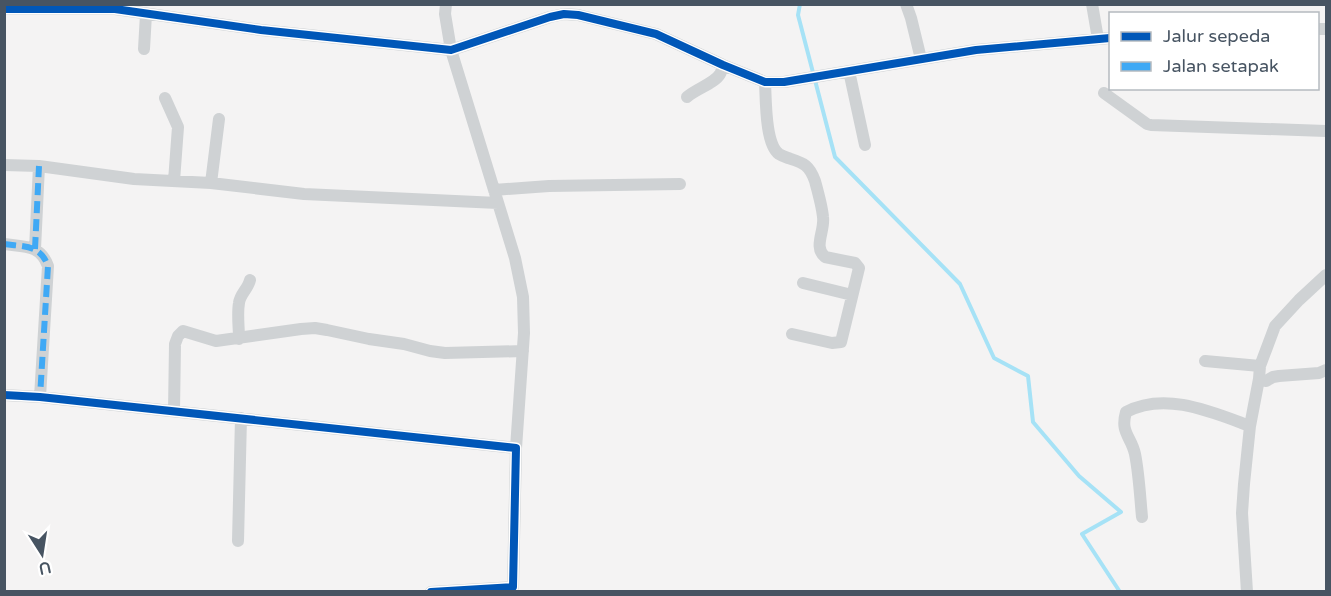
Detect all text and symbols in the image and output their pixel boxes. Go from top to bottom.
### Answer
legend [1109,12,1319,90]
text: Jalur sepeda [1163,25,1270,47]
text: Jalan setapak [1163,55,1279,77]
north arrow [12,524,72,584]
text: U [37,557,53,579]

